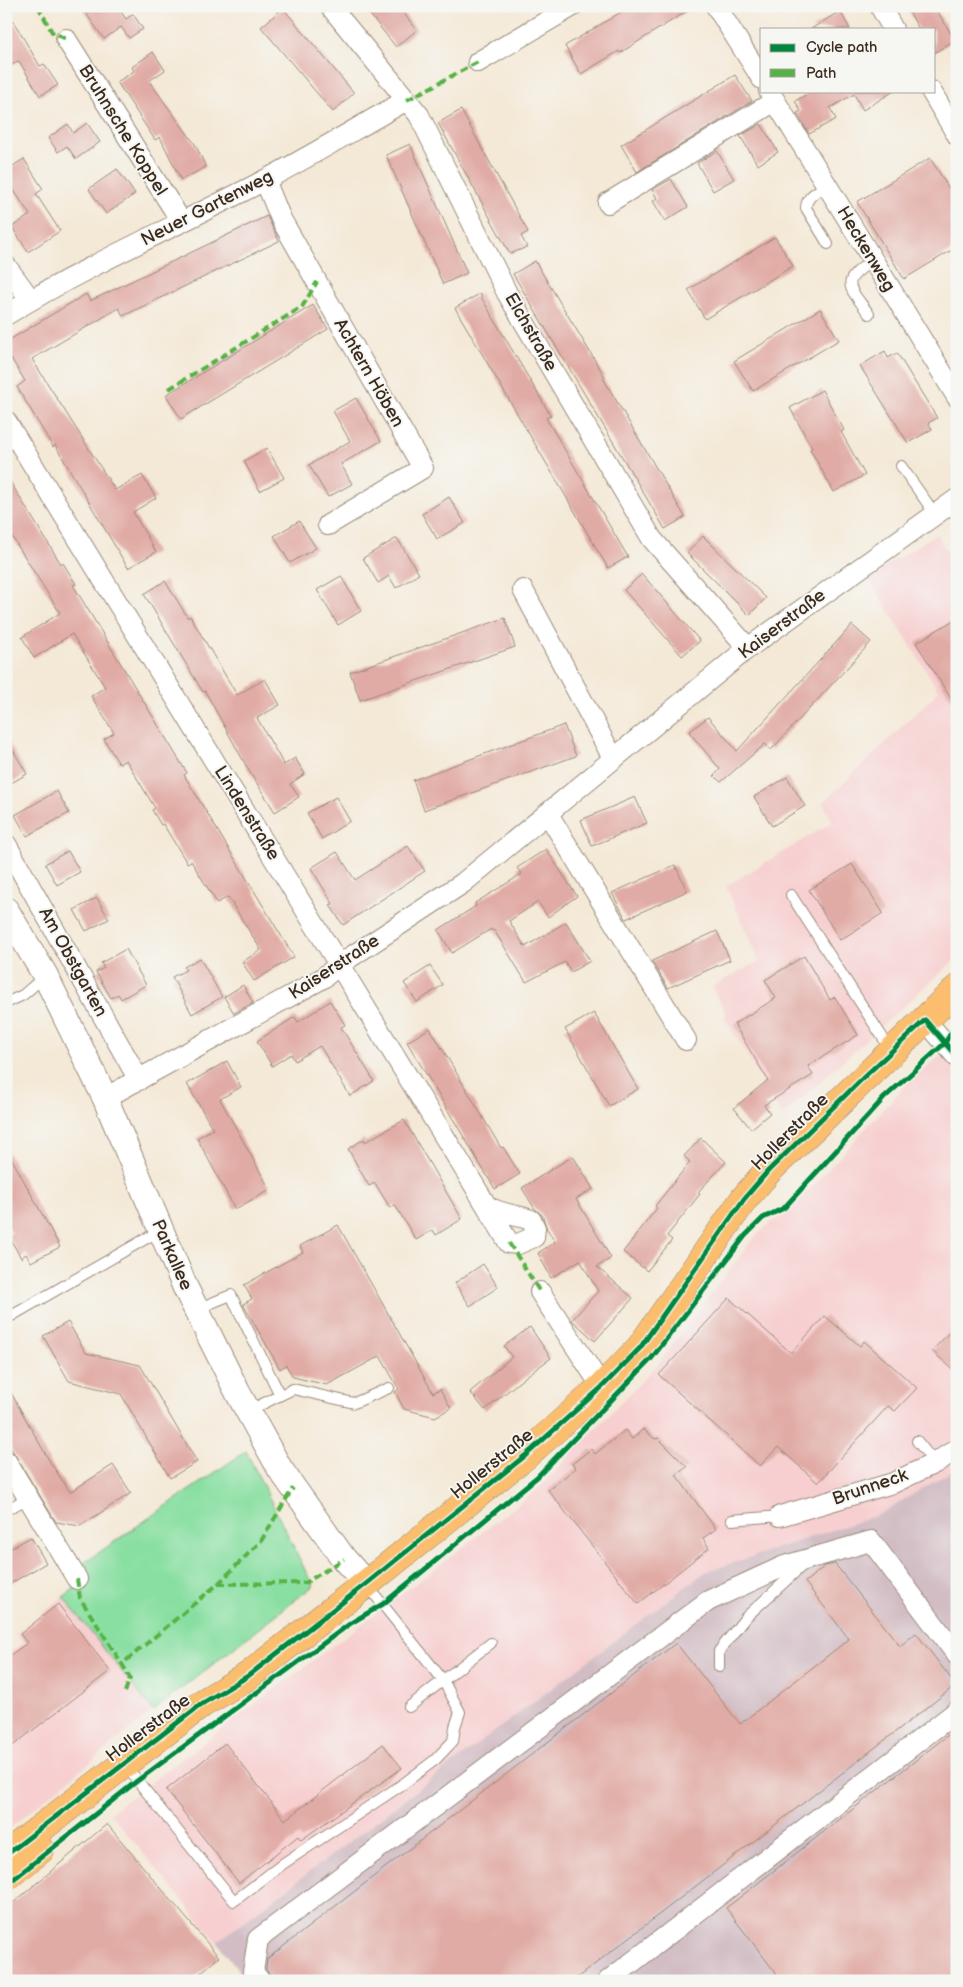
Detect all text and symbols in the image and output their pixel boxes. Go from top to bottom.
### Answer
legend [760,28,936,92]
text: Cycle path [806,38,877,57]
street label: Bruhnsche Koppel [74,61,172,199]
text: Path [806,64,836,83]
street label: Neuer Gartenweg [137,166,277,250]
street label: Heckenweg [832,203,900,295]
street label: Elchstraße [500,289,562,375]
street label: Achtern Höben [330,315,408,431]
street label: Kaiserstraße [734,584,830,663]
street label: Lindenstraße [210,762,285,864]
street label: Am Obstgarten [34,904,112,1020]
street label: Kaiserstraße [285,930,383,1004]
street label: Hollerstraße [747,1089,833,1175]
street label: Parkallee [147,1216,197,1294]
street label: Hollerstraße [447,1424,538,1504]
street label: Brunneck [830,1464,911,1510]
street label: Hollerstraße [102,1689,194,1766]

